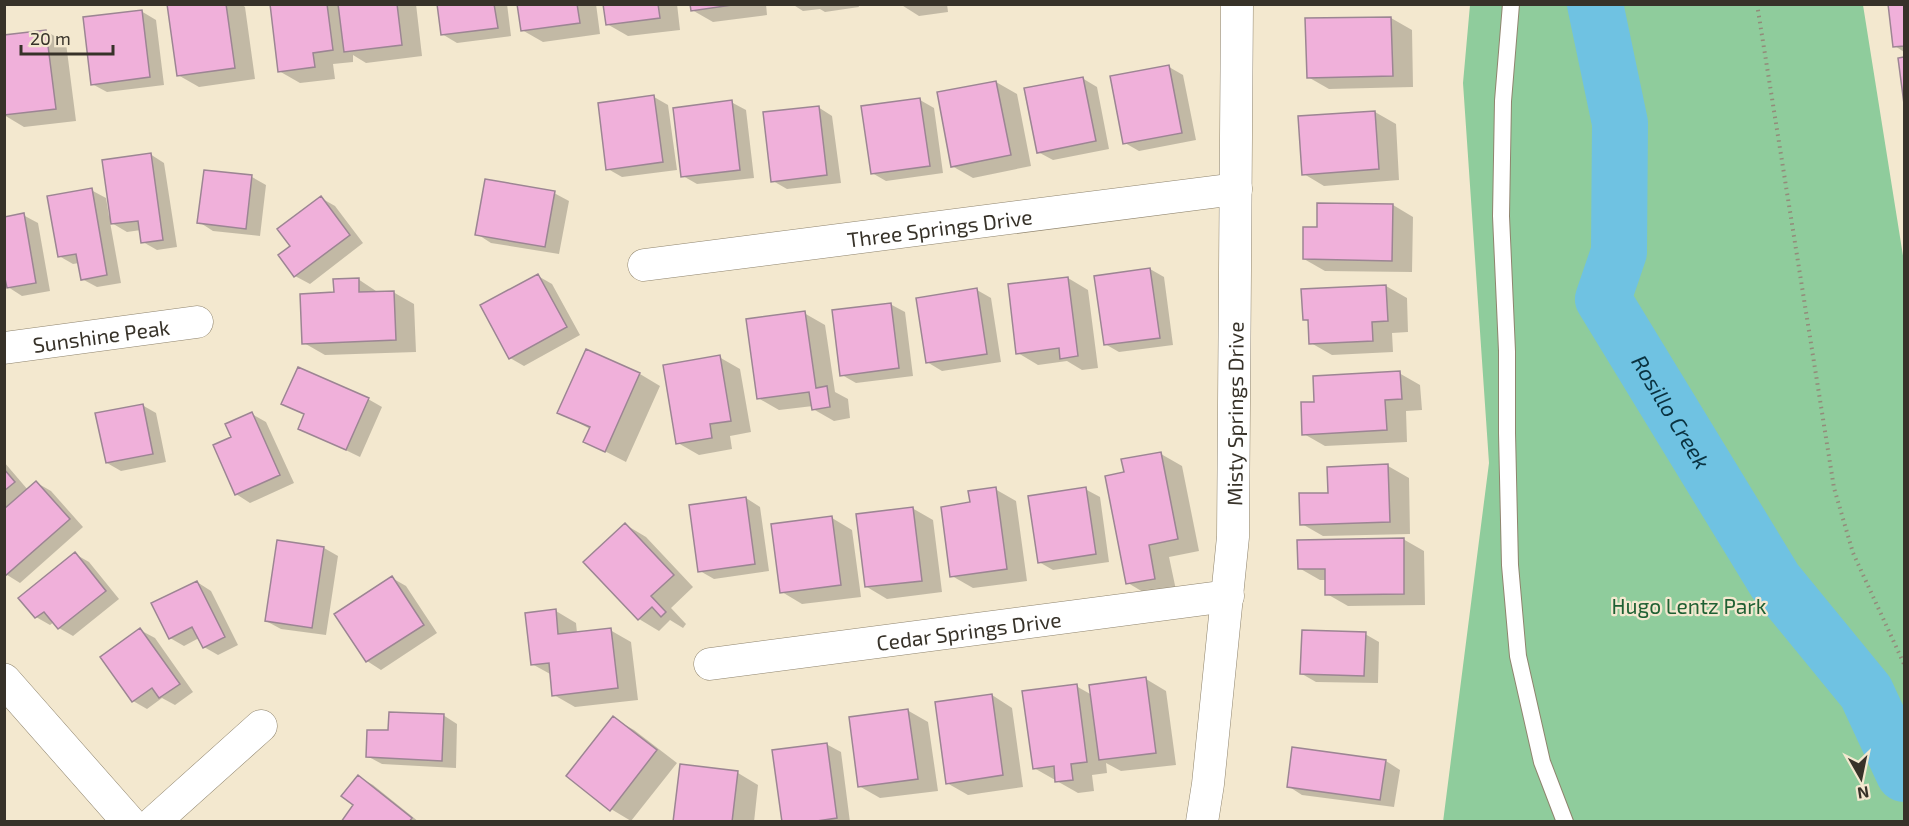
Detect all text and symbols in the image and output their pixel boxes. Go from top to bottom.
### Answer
scale bar [21,18,112,56]
text: 20 m [30,27,71,49]
street label: Three Springs Drive [845,203,1034,251]
street label: Sunshine Peak [31,313,171,357]
street label: Misty Springs Drive [1221,321,1247,506]
water label: Rosillo Creek [1627,350,1716,473]
park label: Hugo Lentz Park [1612,593,1767,618]
street label: Cedar Springs Drive [875,606,1063,655]
north arrow [1831,748,1891,808]
text: N [1856,783,1871,804]

